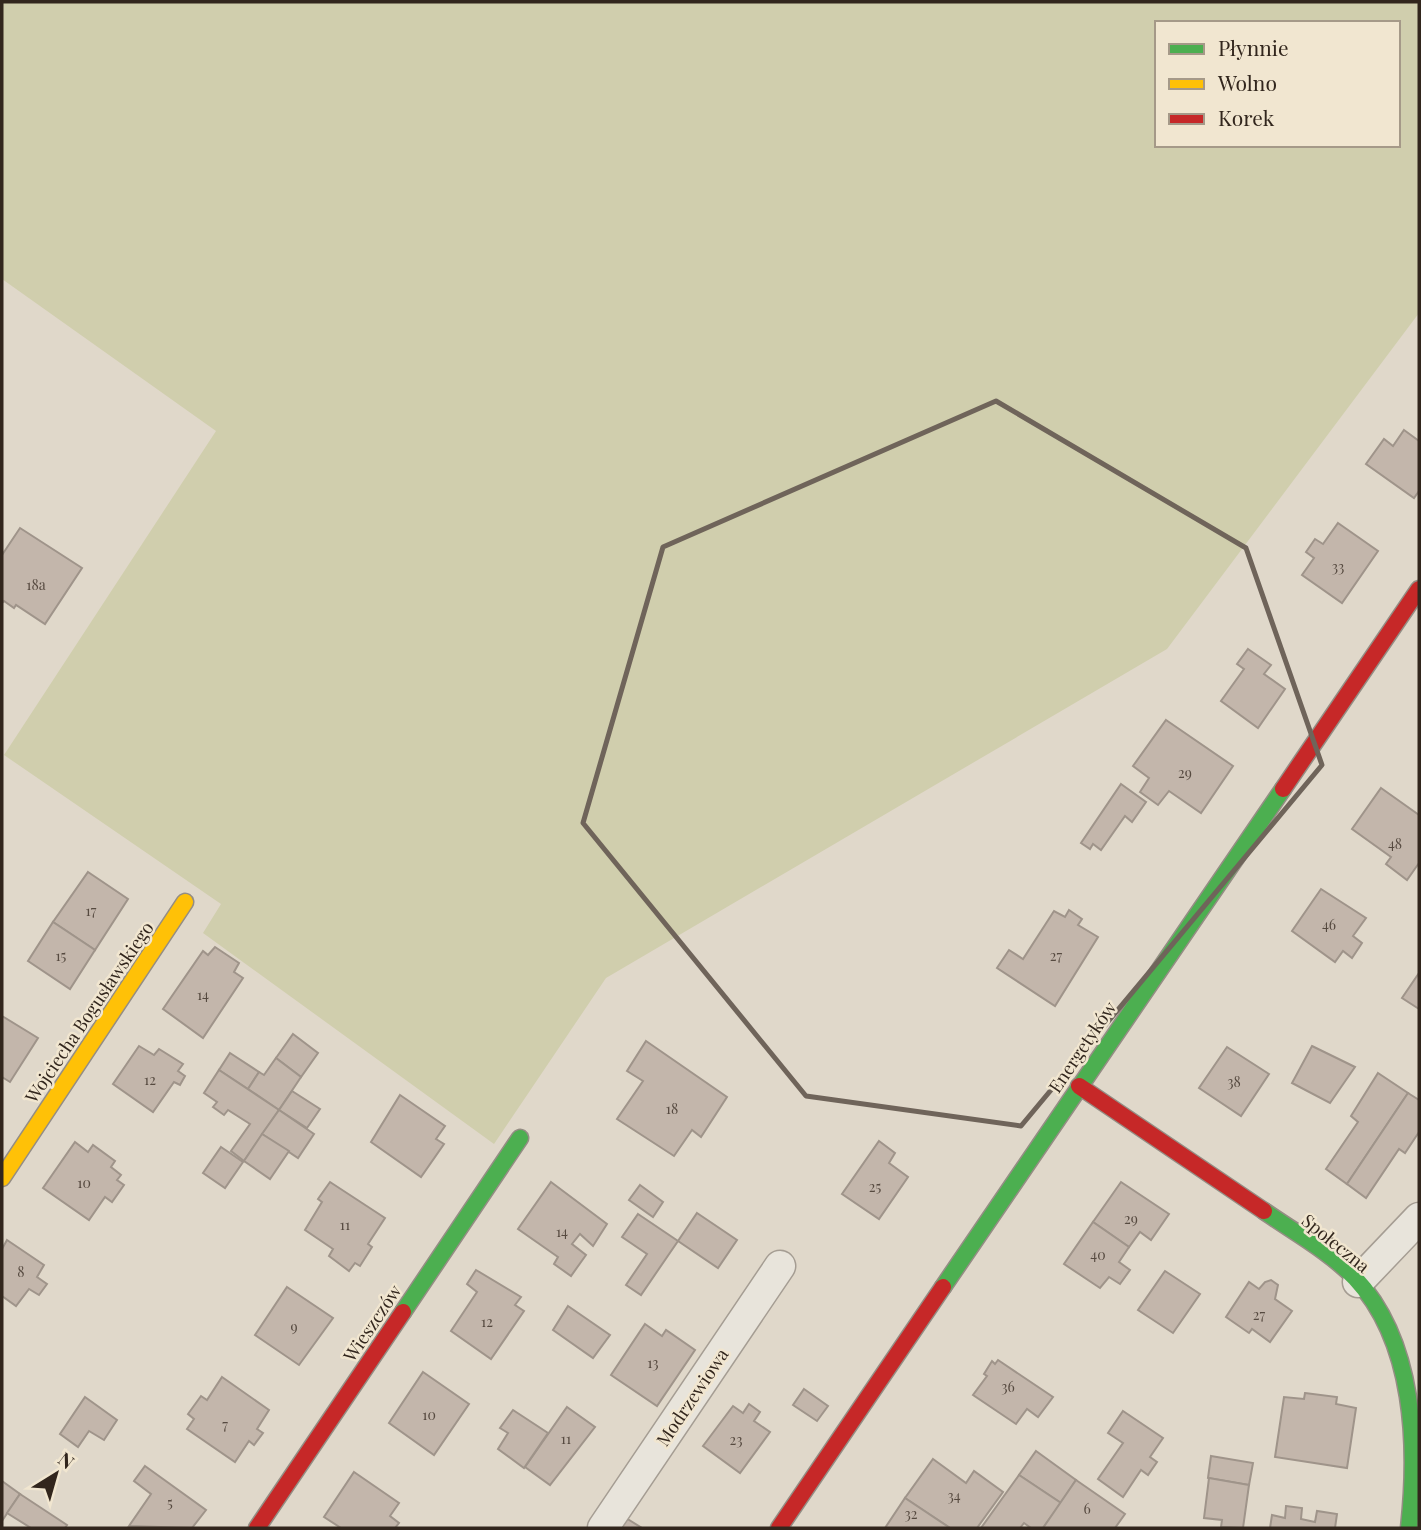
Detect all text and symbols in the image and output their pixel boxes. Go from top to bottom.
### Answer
legend [1155,21,1400,147]
text: Płynnie [1218,33,1289,61]
text: Wolno [1217,68,1277,96]
text: Korek [1218,103,1275,131]
house number: 33 [1332,557,1344,576]
house number: 18a [26,575,46,594]
house number: 29 [1178,763,1192,782]
house number: 48 [1388,834,1402,853]
house number: 17 [86,901,97,920]
house number: 46 [1322,915,1336,934]
street label: Wojciecha Bogusławskiego [19,917,159,1108]
house number: 15 [56,946,67,965]
house number: 27 [1050,946,1063,965]
house number: 14 [197,985,209,1004]
street label: Energetyków [1043,997,1121,1097]
house number: 12 [144,1070,156,1089]
house number: 38 [1227,1072,1241,1091]
house number: 18 [666,1099,678,1118]
house number: 10 [77,1173,91,1192]
house number: 25 [869,1177,881,1196]
street label: Społeczna [1297,1208,1375,1278]
house number: 29 [1124,1209,1138,1228]
house number: 11 [340,1215,350,1234]
house number: 14 [556,1222,568,1241]
house number: 40 [1090,1245,1106,1264]
house number: 8 [17,1262,25,1281]
street label: Wieszczów [337,1280,407,1367]
house number: 27 [1253,1305,1266,1324]
house number: 12 [481,1312,493,1331]
house number: 9 [290,1317,298,1336]
street label: Modrzewiowa [650,1343,734,1451]
house number: 13 [647,1353,659,1372]
house number: 36 [1001,1377,1015,1396]
house number: 10 [422,1405,436,1424]
house number: 7 [222,1415,228,1434]
house number: 11 [561,1429,571,1448]
house number: 23 [729,1430,743,1449]
north arrow [21,1439,91,1509]
text: N [54,1445,80,1474]
house number: 34 [947,1486,961,1505]
house number: 5 [167,1493,173,1512]
house number: 6 [1083,1499,1091,1518]
house number: 32 [904,1504,918,1523]

